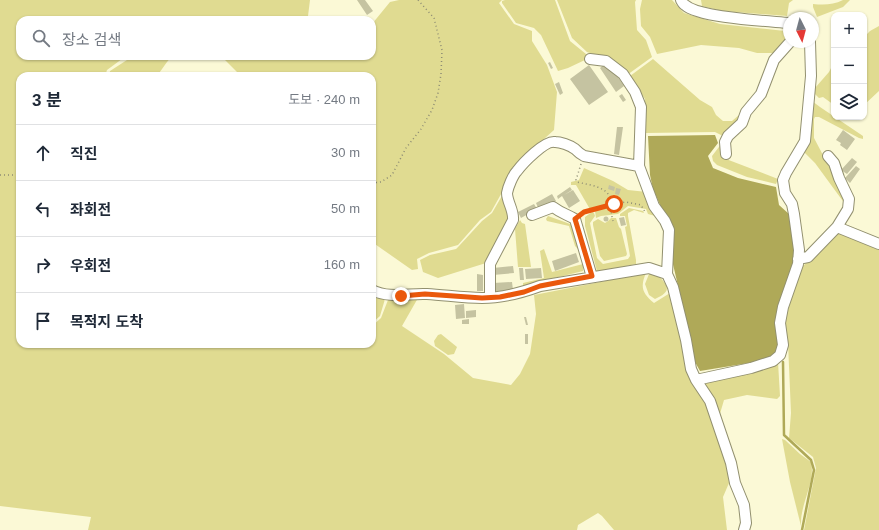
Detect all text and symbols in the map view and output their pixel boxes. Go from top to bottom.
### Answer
north arrow [783,12,819,48]
map controls [831,12,867,120]
button: + [831,12,867,48]
search box [16,16,376,60]
icon: search [30,27,52,49]
text: 장소 검색 [62,31,121,48]
button: − [831,48,867,84]
button: layers [831,84,867,120]
text: 3 분 [32,91,62,110]
text: 도보 · 240 m [288,92,360,107]
icon: ahead [32,142,54,164]
text: 직진 [70,145,98,162]
text: 30 m [331,145,360,160]
route start [605,195,623,213]
icon: left [32,198,54,220]
text: 좌회전 [70,201,111,218]
text: 50 m [331,201,360,216]
icon: right [32,254,54,276]
text: 우회전 [70,257,111,274]
text: 160 m [324,257,360,272]
route end [392,287,410,305]
icon: arrive [32,310,54,332]
text: 목적지 도착 [70,313,143,330]

